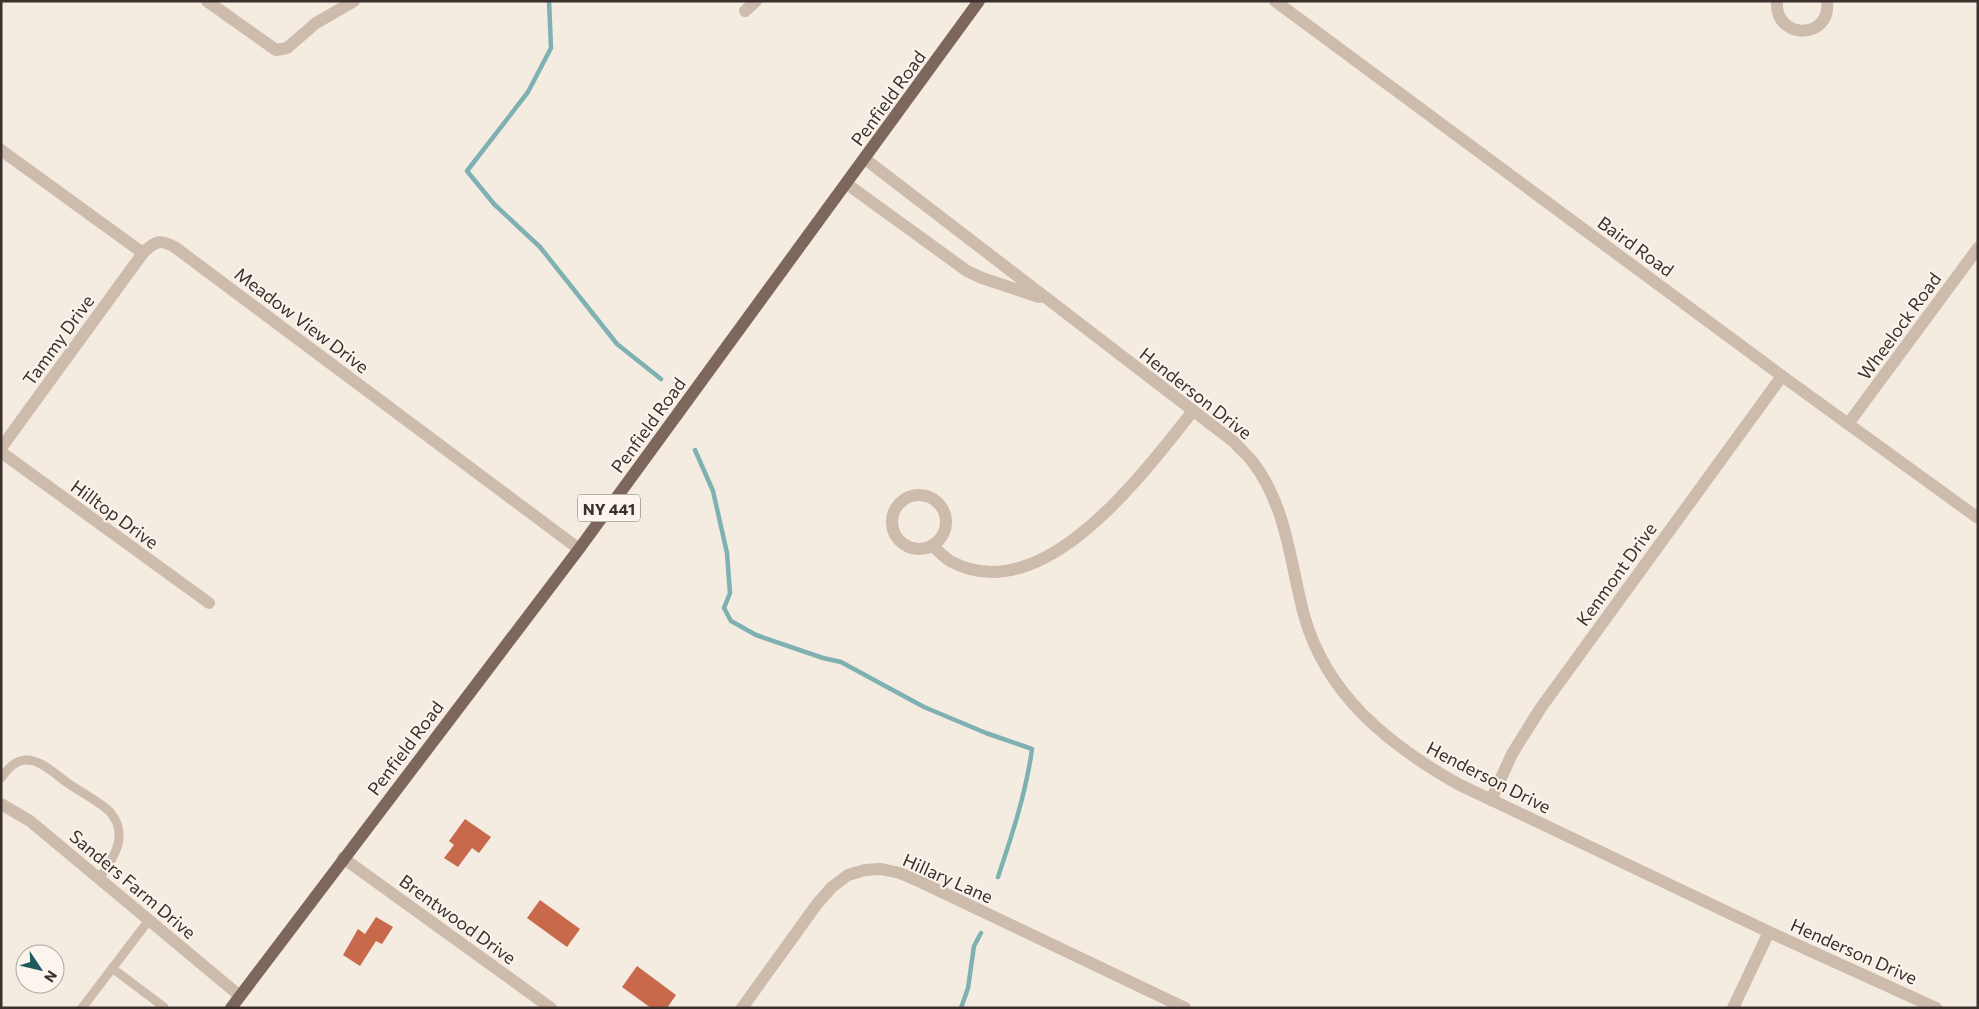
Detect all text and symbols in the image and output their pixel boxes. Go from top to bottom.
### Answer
street label: Penfield Road [846,46,930,150]
street label: Baird Road [1594,211,1678,281]
street label: Meadow View Drive [231,262,373,378]
street label: Wheelock Road [1853,268,1945,384]
street label: Tammy Drive [18,290,98,390]
street label: Henderson Drive [1136,342,1256,444]
street label: Penfield Road [606,373,690,477]
street label: Hilltop Drive [67,475,163,553]
road number: NY 441 [578,494,640,522]
street label: Kenmont Drive [1571,518,1661,630]
street label: Penfield Road [362,696,448,800]
street label: Henderson Drive [1423,736,1555,818]
street label: Sanders Farm Drive [65,825,201,943]
street label: Hillary Lane [900,848,996,908]
street label: Brentwood Drive [395,869,521,969]
street label: Henderson Drive [1787,913,1921,989]
north arrow [15,944,65,994]
text: N [41,968,61,986]

